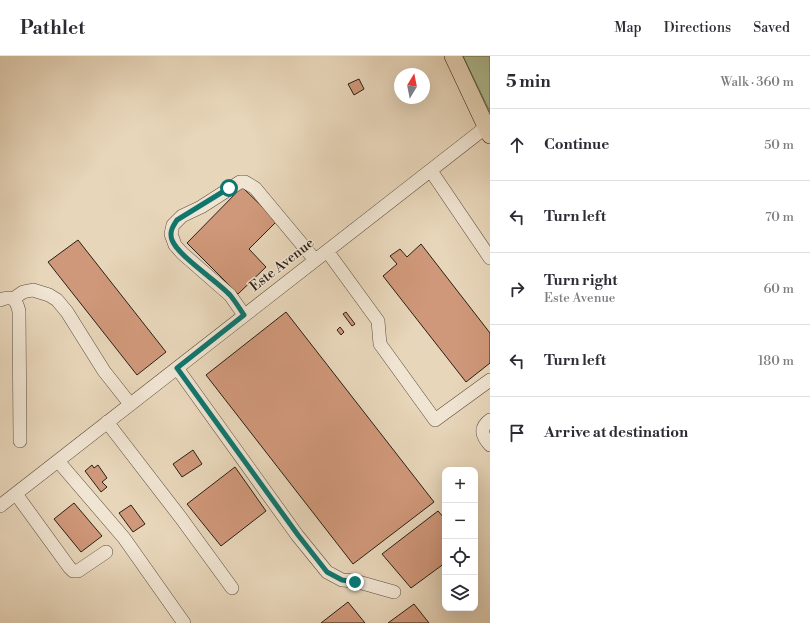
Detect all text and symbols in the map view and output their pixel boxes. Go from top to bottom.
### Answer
text: Pathlet [20,16,85,40]
text: Map [614,19,642,37]
text: Directions [664,19,731,37]
text: Saved [753,19,790,37]
north arrow [394,68,430,104]
text: 5 min [506,71,551,93]
text: Walk · 360 m [721,74,794,90]
icon: ahead [506,134,528,156]
text: Continue [544,135,609,154]
text: 50 m [764,137,794,153]
route start [220,179,238,197]
icon: left [506,206,528,228]
text: Turn left [544,207,606,226]
text: 70 m [765,209,794,225]
street label: Este Avenue [246,234,318,296]
text: Turn right [544,271,618,290]
icon: right [506,278,528,300]
text: 60 m [763,281,794,297]
text: Este Avenue [544,290,615,306]
icon: left [506,350,528,372]
text: Turn left [544,351,606,370]
text: 180 m [758,353,794,369]
icon: arrive [506,422,528,444]
text: Arrive at destination [544,423,688,442]
map controls [442,467,478,611]
button: + [442,467,478,503]
button: − [442,503,478,539]
button: locate [442,539,478,575]
route end [346,573,364,591]
button: layers [442,575,478,611]

